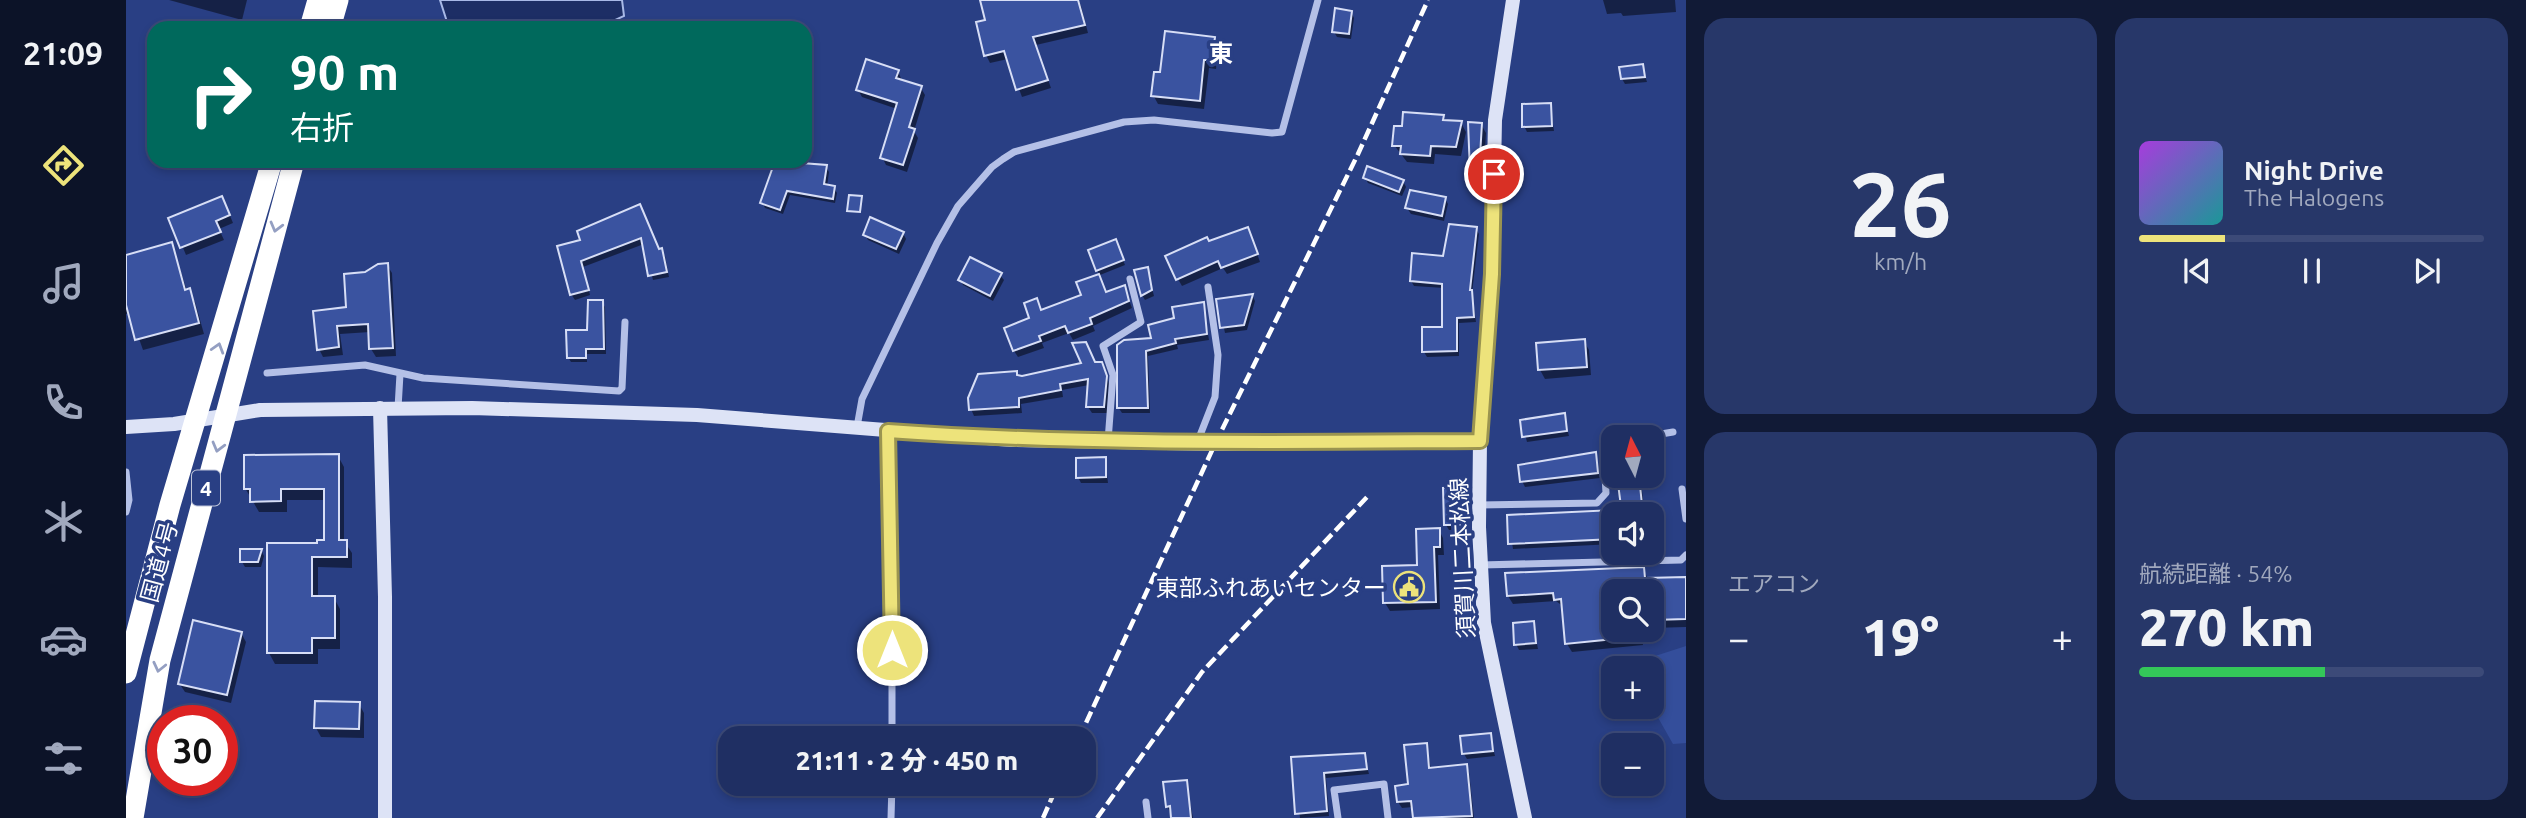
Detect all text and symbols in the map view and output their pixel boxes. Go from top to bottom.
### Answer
text: 21:09 [23,35,103,71]
district label: 東 [1209,40,1233,67]
text: 90 m [290,44,399,99]
icon: right [175,49,266,140]
text: 右折 [290,109,354,145]
icon: directions [39,141,88,190]
pin [1464,144,1524,204]
text: 26 [1849,152,1952,254]
icon: arrive [1475,155,1513,193]
text: Night Drive [2244,156,2384,185]
text: The Halogens [2244,185,2384,210]
one-way arrow [270,221,284,233]
text: km/h [1874,249,1927,274]
icon: previous [2178,252,2216,290]
icon: pause [2293,252,2331,290]
icon: next [2408,252,2446,290]
icon: music [39,259,88,308]
one-way arrow [209,342,224,354]
icon: phone [39,378,88,427]
north arrow [1601,425,1664,488]
map controls [1601,425,1664,796]
one-way arrow [211,441,226,453]
road number: 4 [192,470,220,505]
street label: 須賀川二本松線 [1445,477,1479,639]
icon: climate [39,497,88,546]
button: sound [1601,502,1664,565]
street label: 国道4号 [136,519,182,605]
text: 航続距離 · 54% [2139,561,2292,586]
public building icon: 東部ふれあいセンター [1392,570,1426,604]
text: エアコン [1728,571,1820,596]
place label: 東部ふれあいセンター [1156,575,1386,600]
button: search [1601,579,1664,642]
text: 270 km [2139,598,2314,656]
text: 19° [1862,608,1939,666]
position arrow [855,613,929,687]
icon: car [39,615,88,664]
text: − [1728,617,1749,659]
text: + [2052,617,2073,659]
button: + [1601,656,1664,719]
one-way arrow [153,661,168,673]
speed limit sign: 30 [147,705,238,796]
button: − [1601,733,1664,796]
icon: filters [39,734,88,783]
text: 21:11 · 2 分 · 450 m [796,746,1018,775]

